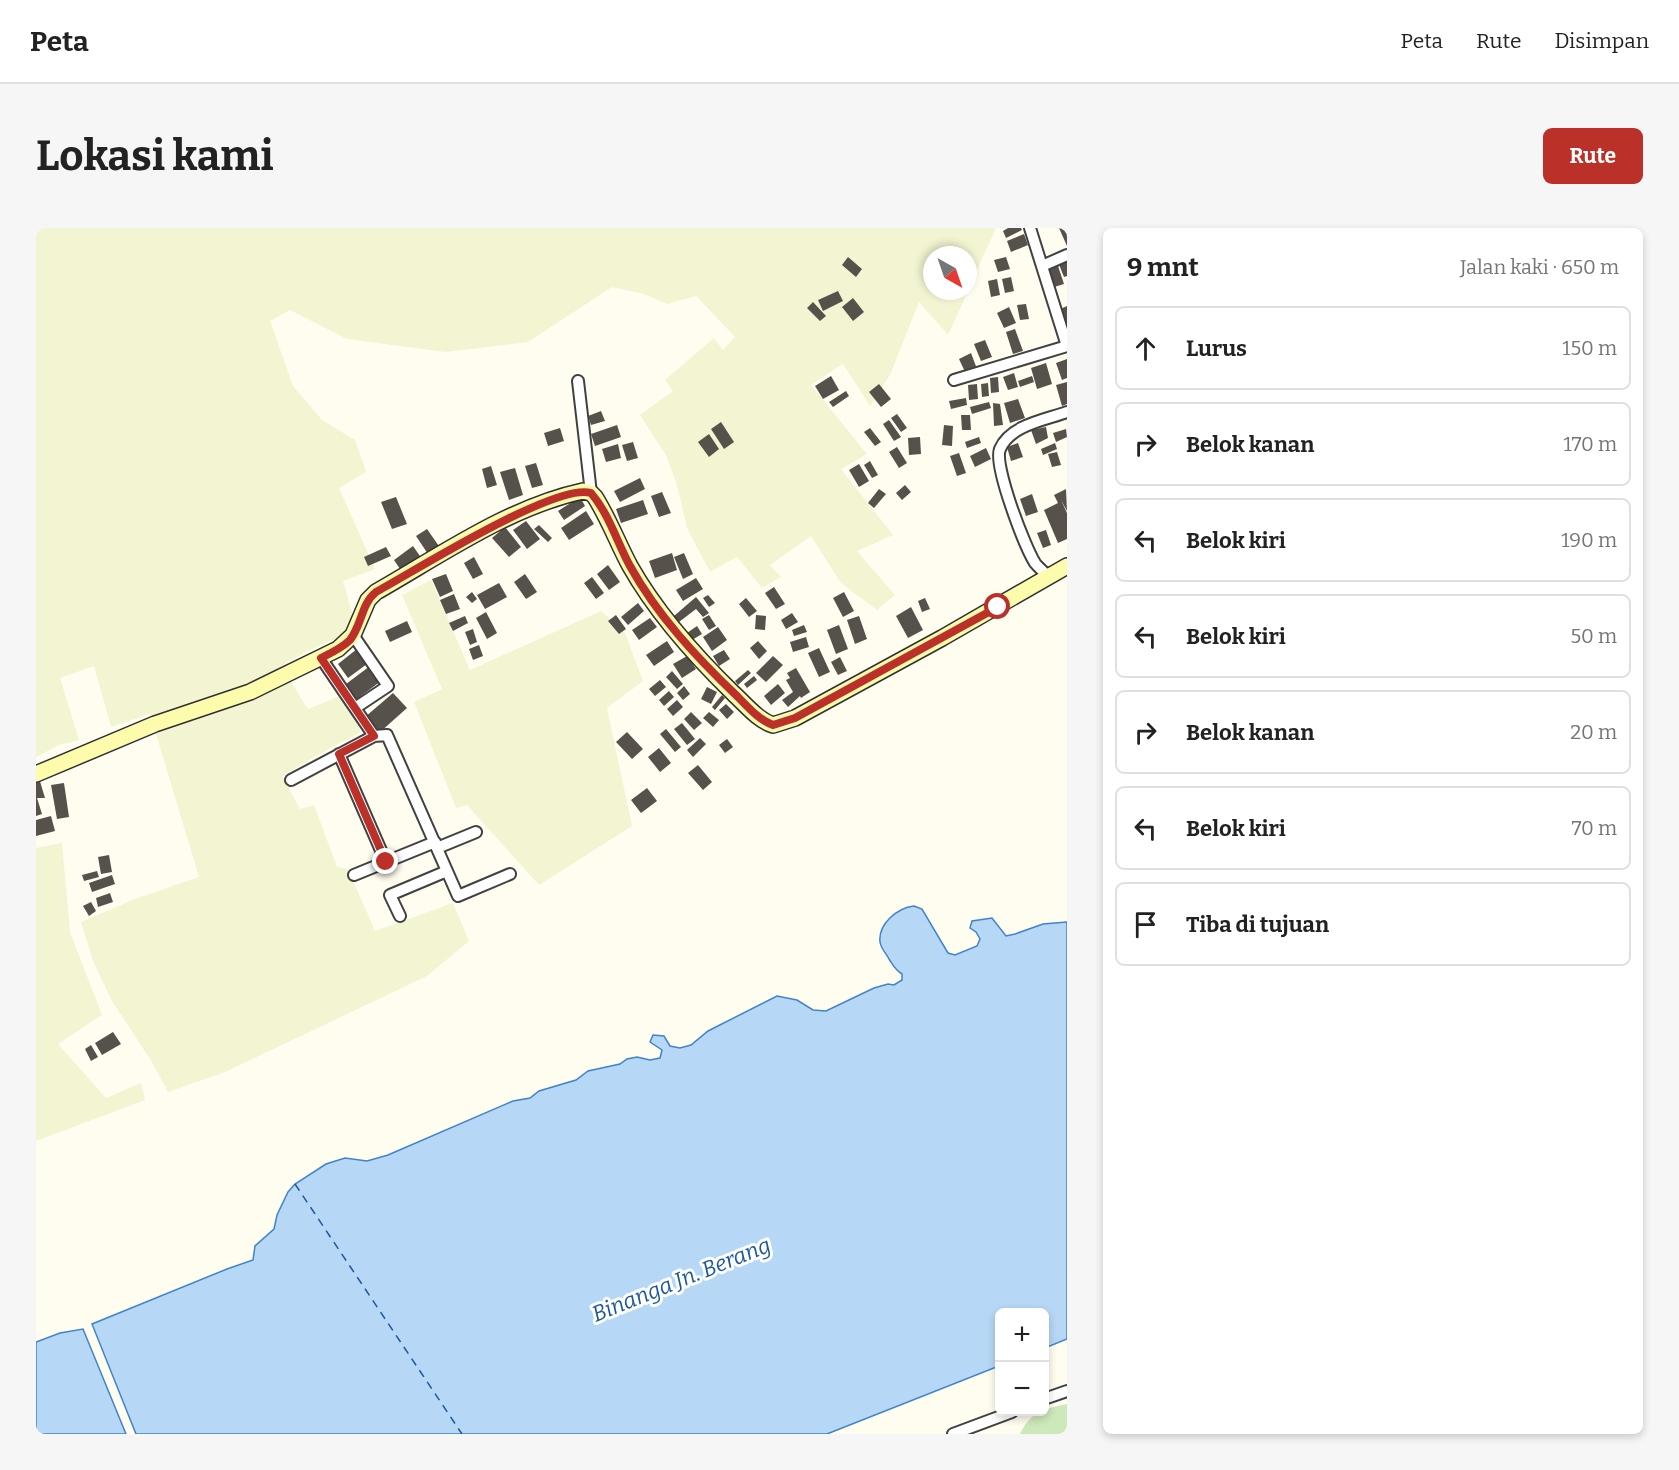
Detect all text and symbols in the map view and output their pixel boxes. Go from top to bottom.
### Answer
text: Peta [30,25,89,58]
text: Peta [1401,28,1443,54]
text: Rute [1476,28,1521,54]
text: Disimpan [1554,28,1649,54]
button: Rute [1543,128,1643,184]
text: Lokasi kami [36,131,274,181]
north arrow [923,246,977,300]
text: 9 mnt [1127,252,1199,283]
text: Jalan kaki · 650 m [1460,255,1619,279]
icon: ahead [1129,332,1162,365]
text: Lurus [1186,335,1247,362]
text: 150 m [1562,336,1617,360]
icon: right [1129,428,1162,461]
text: Belok kanan [1186,431,1314,458]
text: 170 m [1564,432,1617,456]
icon: left [1129,524,1162,557]
text: Belok kiri [1186,527,1286,554]
text: 190 m [1561,528,1617,552]
route start [984,593,1010,619]
icon: left [1129,620,1162,653]
text: Belok kiri [1186,623,1286,650]
text: 50 m [1570,624,1617,648]
icon: right [1129,716,1162,749]
text: Belok kanan [1186,719,1314,746]
text: 20 m [1570,720,1617,744]
icon: left [1129,812,1162,845]
text: Belok kiri [1186,815,1286,842]
text: 70 m [1571,816,1617,840]
route end [372,848,398,874]
icon: arrive [1129,908,1162,941]
text: Tiba di tujuan [1186,911,1329,938]
water label: Binanga Jn. Berang [588,1231,775,1328]
map controls [995,1308,1049,1416]
button: + [995,1308,1049,1362]
button: − [995,1362,1049,1416]

